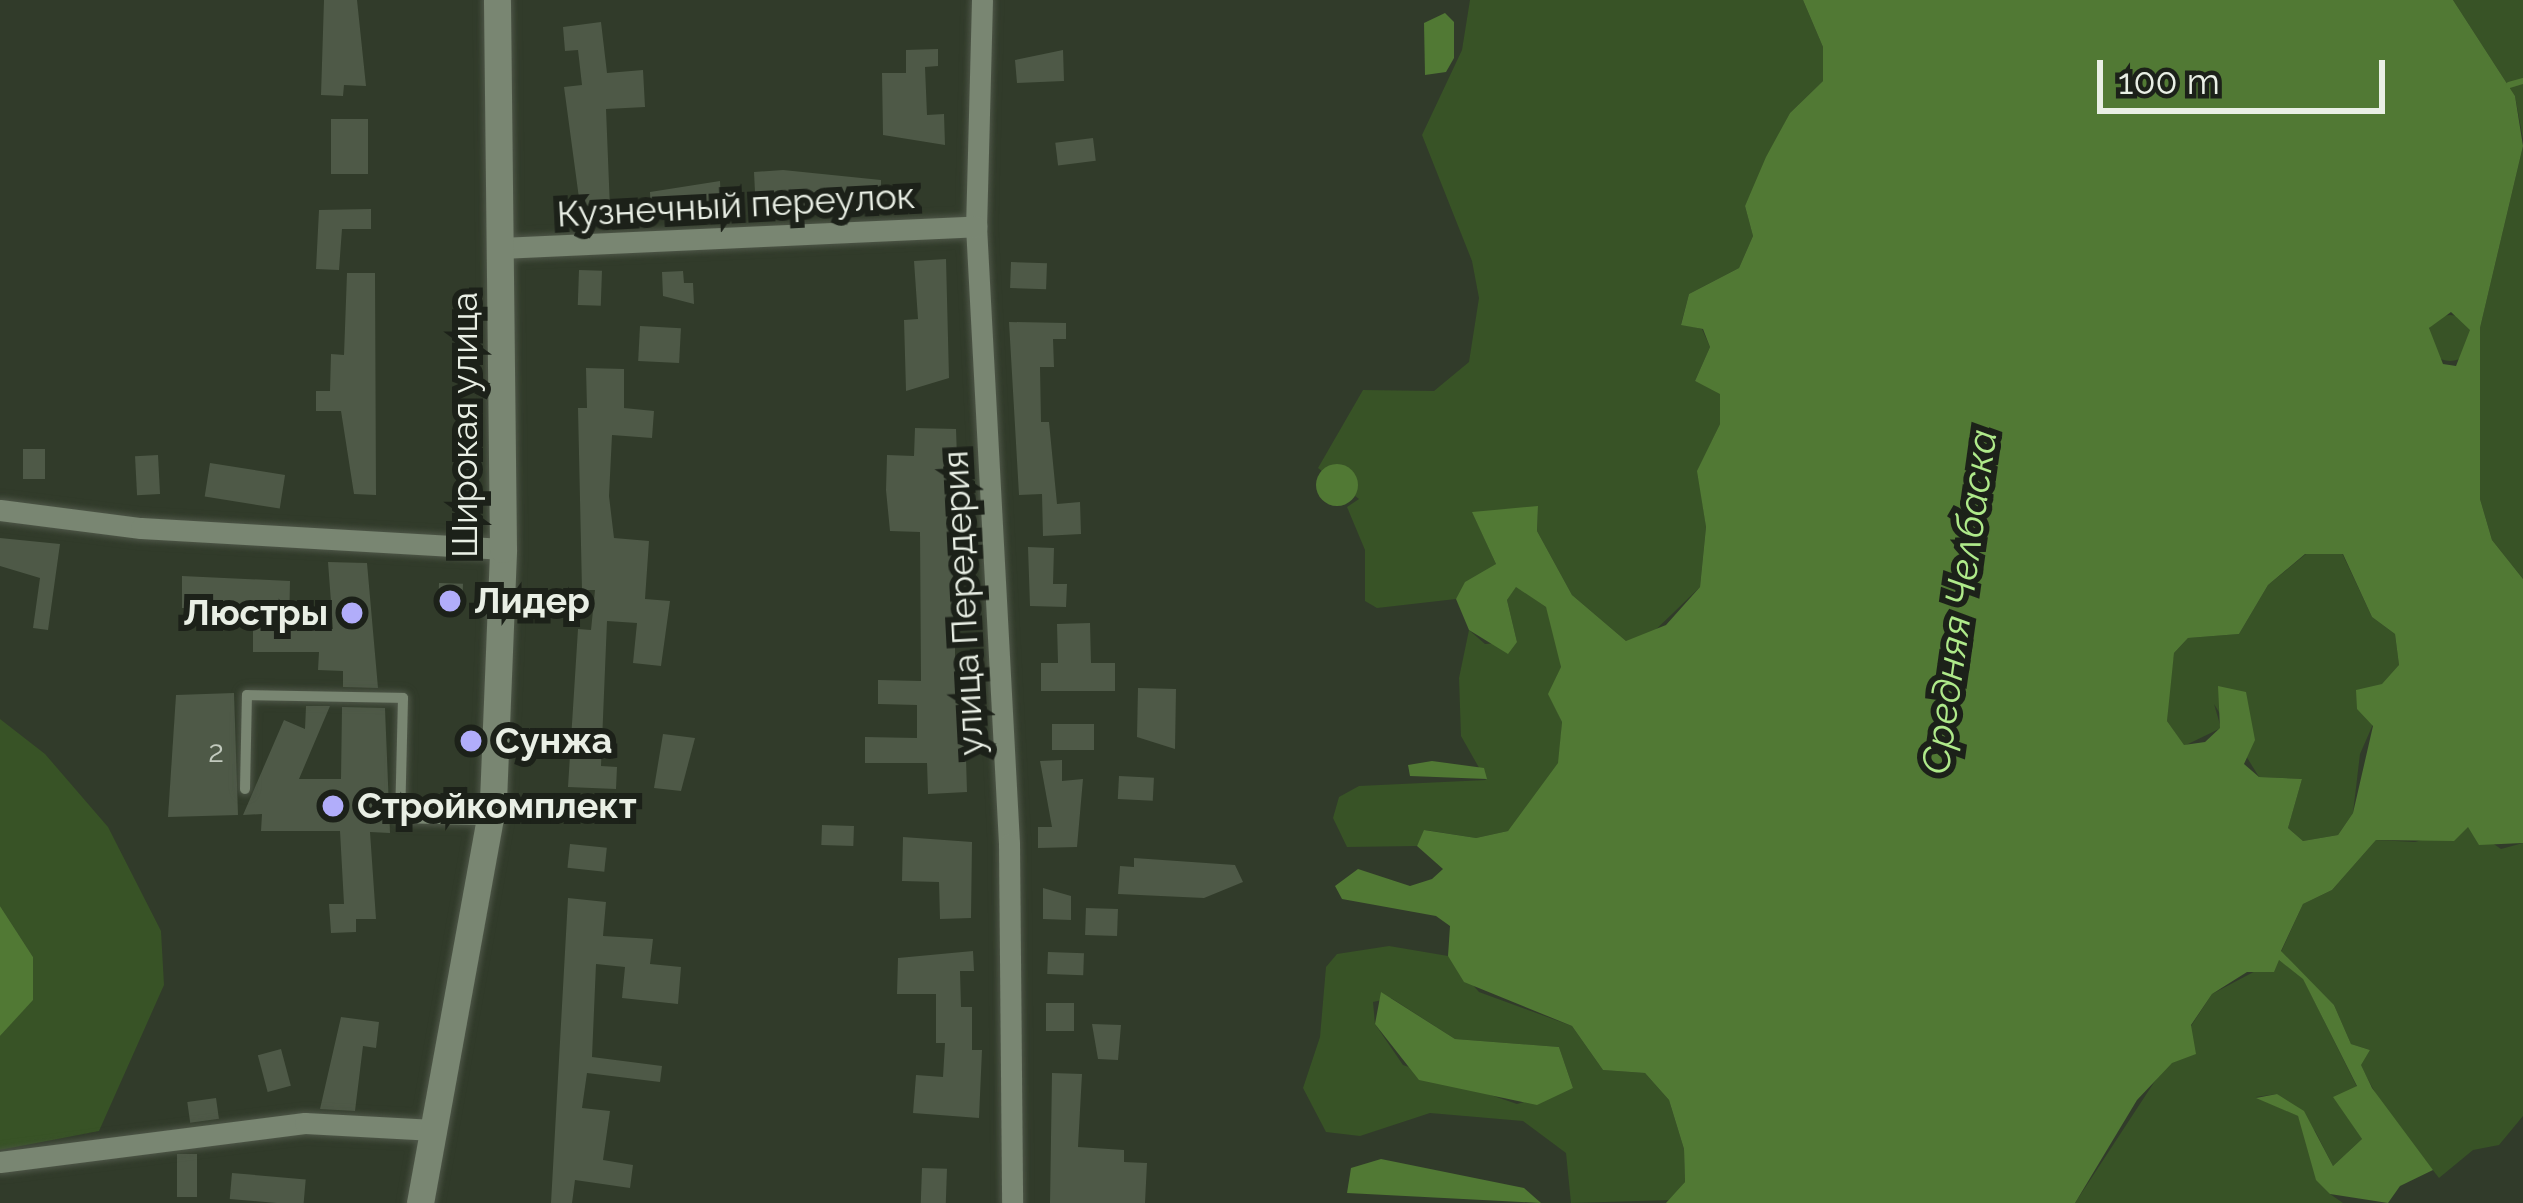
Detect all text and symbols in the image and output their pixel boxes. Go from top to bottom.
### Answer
scale bar [2103,36,2391,110]
text: 100 m [2118,60,2220,102]
street label: Кузнечный переулок [556,174,916,236]
street label: Широкая улица [443,291,487,559]
water label: Средняя Челбаска [1912,427,2006,777]
street label: улица Передерия [933,449,993,757]
place label: Лидер [474,579,590,623]
marker: Лидер [437,588,463,614]
place label: Люстры [183,591,328,635]
marker: Люстры [339,600,365,626]
place label: Сунжа [495,719,613,763]
marker: Сунжа [458,728,484,754]
house number: 2 [208,734,224,770]
place label: Стройкомплект [357,784,637,828]
marker: Стройкомплект [320,793,346,819]

